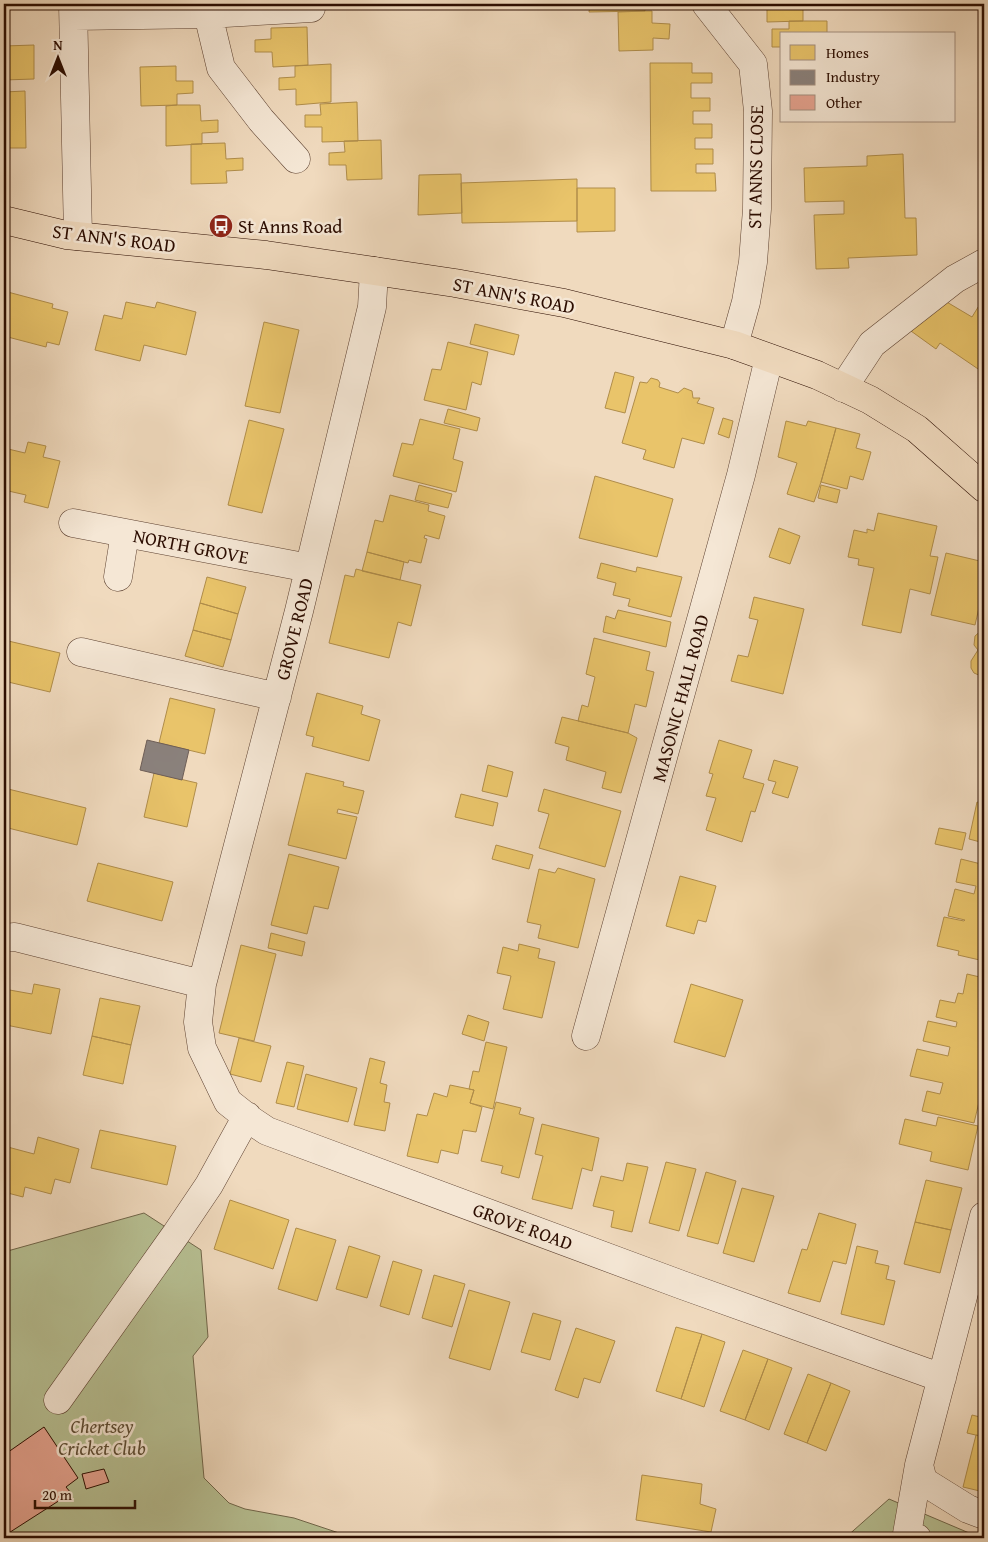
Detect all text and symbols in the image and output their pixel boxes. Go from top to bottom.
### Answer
north arrow [32,32,82,82]
legend [780,32,956,122]
text: N [53,35,63,55]
text: Homes [826,42,869,63]
text: Industry [826,66,881,87]
text: Other [826,92,862,113]
street label: ST ANNS CLOSE [740,104,770,229]
place label: St Anns Road [238,212,343,240]
bus stop icon: St Anns Road [208,213,234,239]
street label: ST ANN'S ROAD [51,217,177,259]
street label: ST ANN'S ROAD [451,269,577,321]
street label: NORTH GROVE [131,521,252,571]
street label: GROVE ROAD [268,575,320,683]
street label: MASONIC HALL ROAD [644,611,716,785]
street label: GROVE ROAD [469,1195,577,1257]
park label: Chertsey Cricket Club [58,1412,146,1462]
scale bar [35,1477,135,1509]
text: 20 m [42,1484,73,1505]

